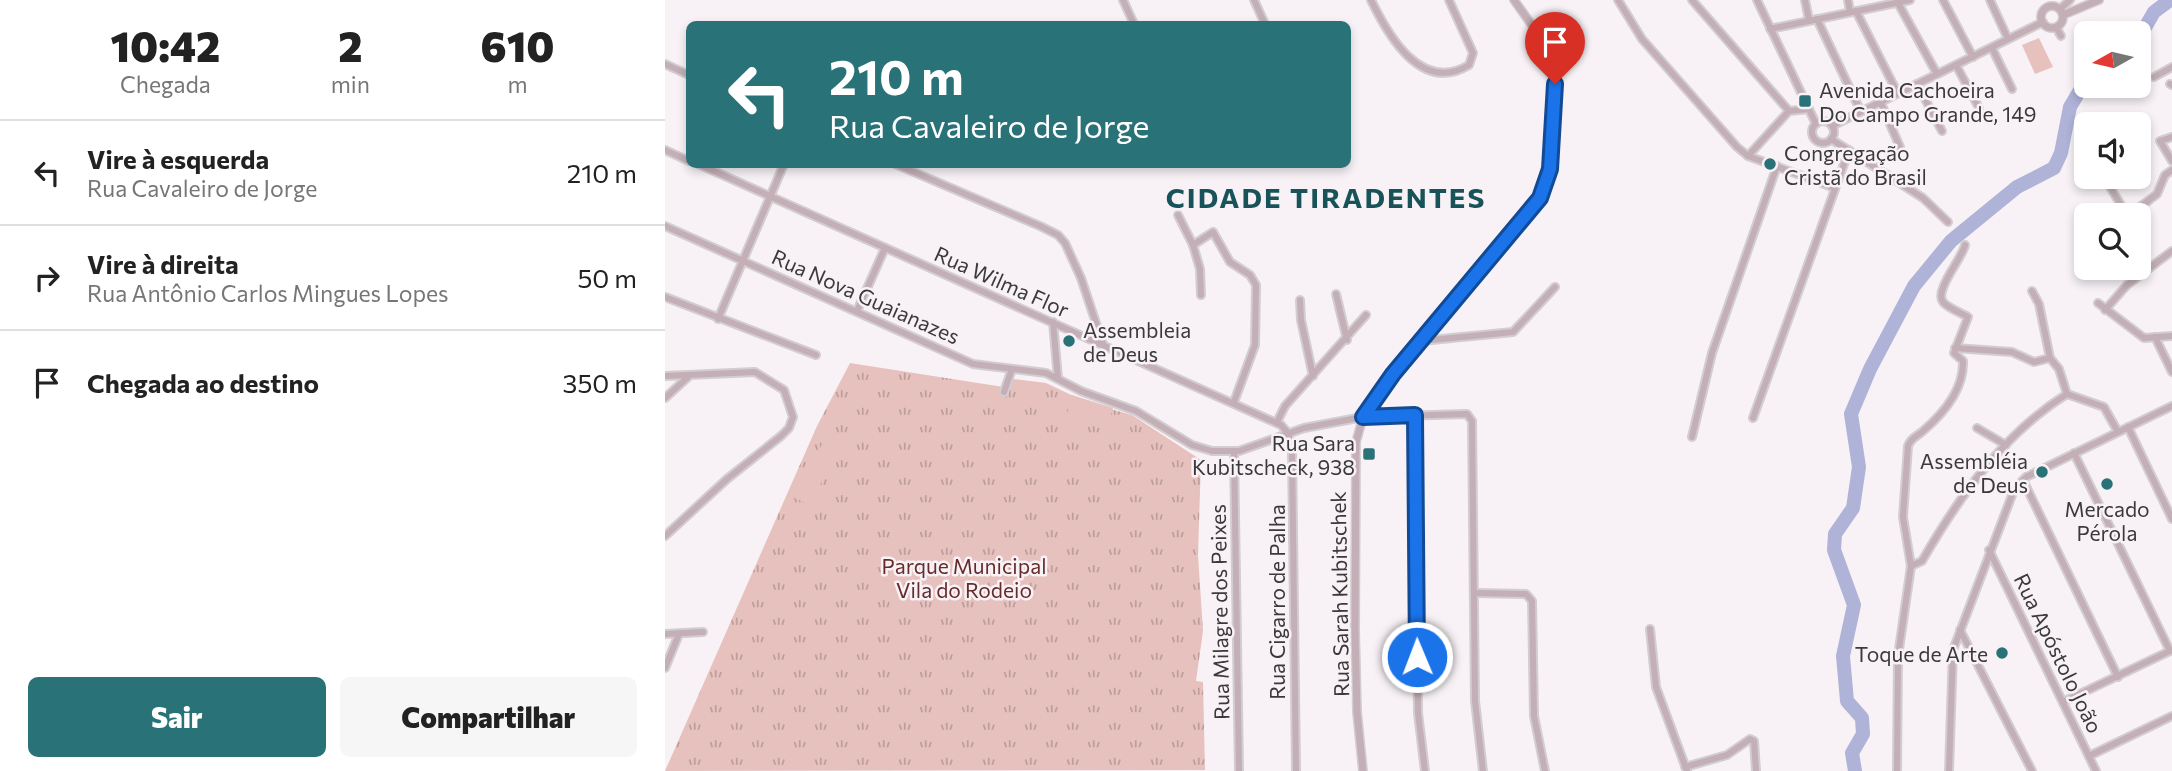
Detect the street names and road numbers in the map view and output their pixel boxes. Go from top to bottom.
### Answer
street label: Rua Wilma Flor [931,240,1073,322]
street label: Rua Nova Guaianazes [768,243,964,349]
street label: Rua Sarah Kubitschek [1325,491,1353,697]
street label: Rua Milagre dos Peixes [1205,504,1233,720]
street label: Rua Cigarro de Palha [1264,504,1289,700]
street label: Rua Apóstolo João [2010,569,2108,737]

